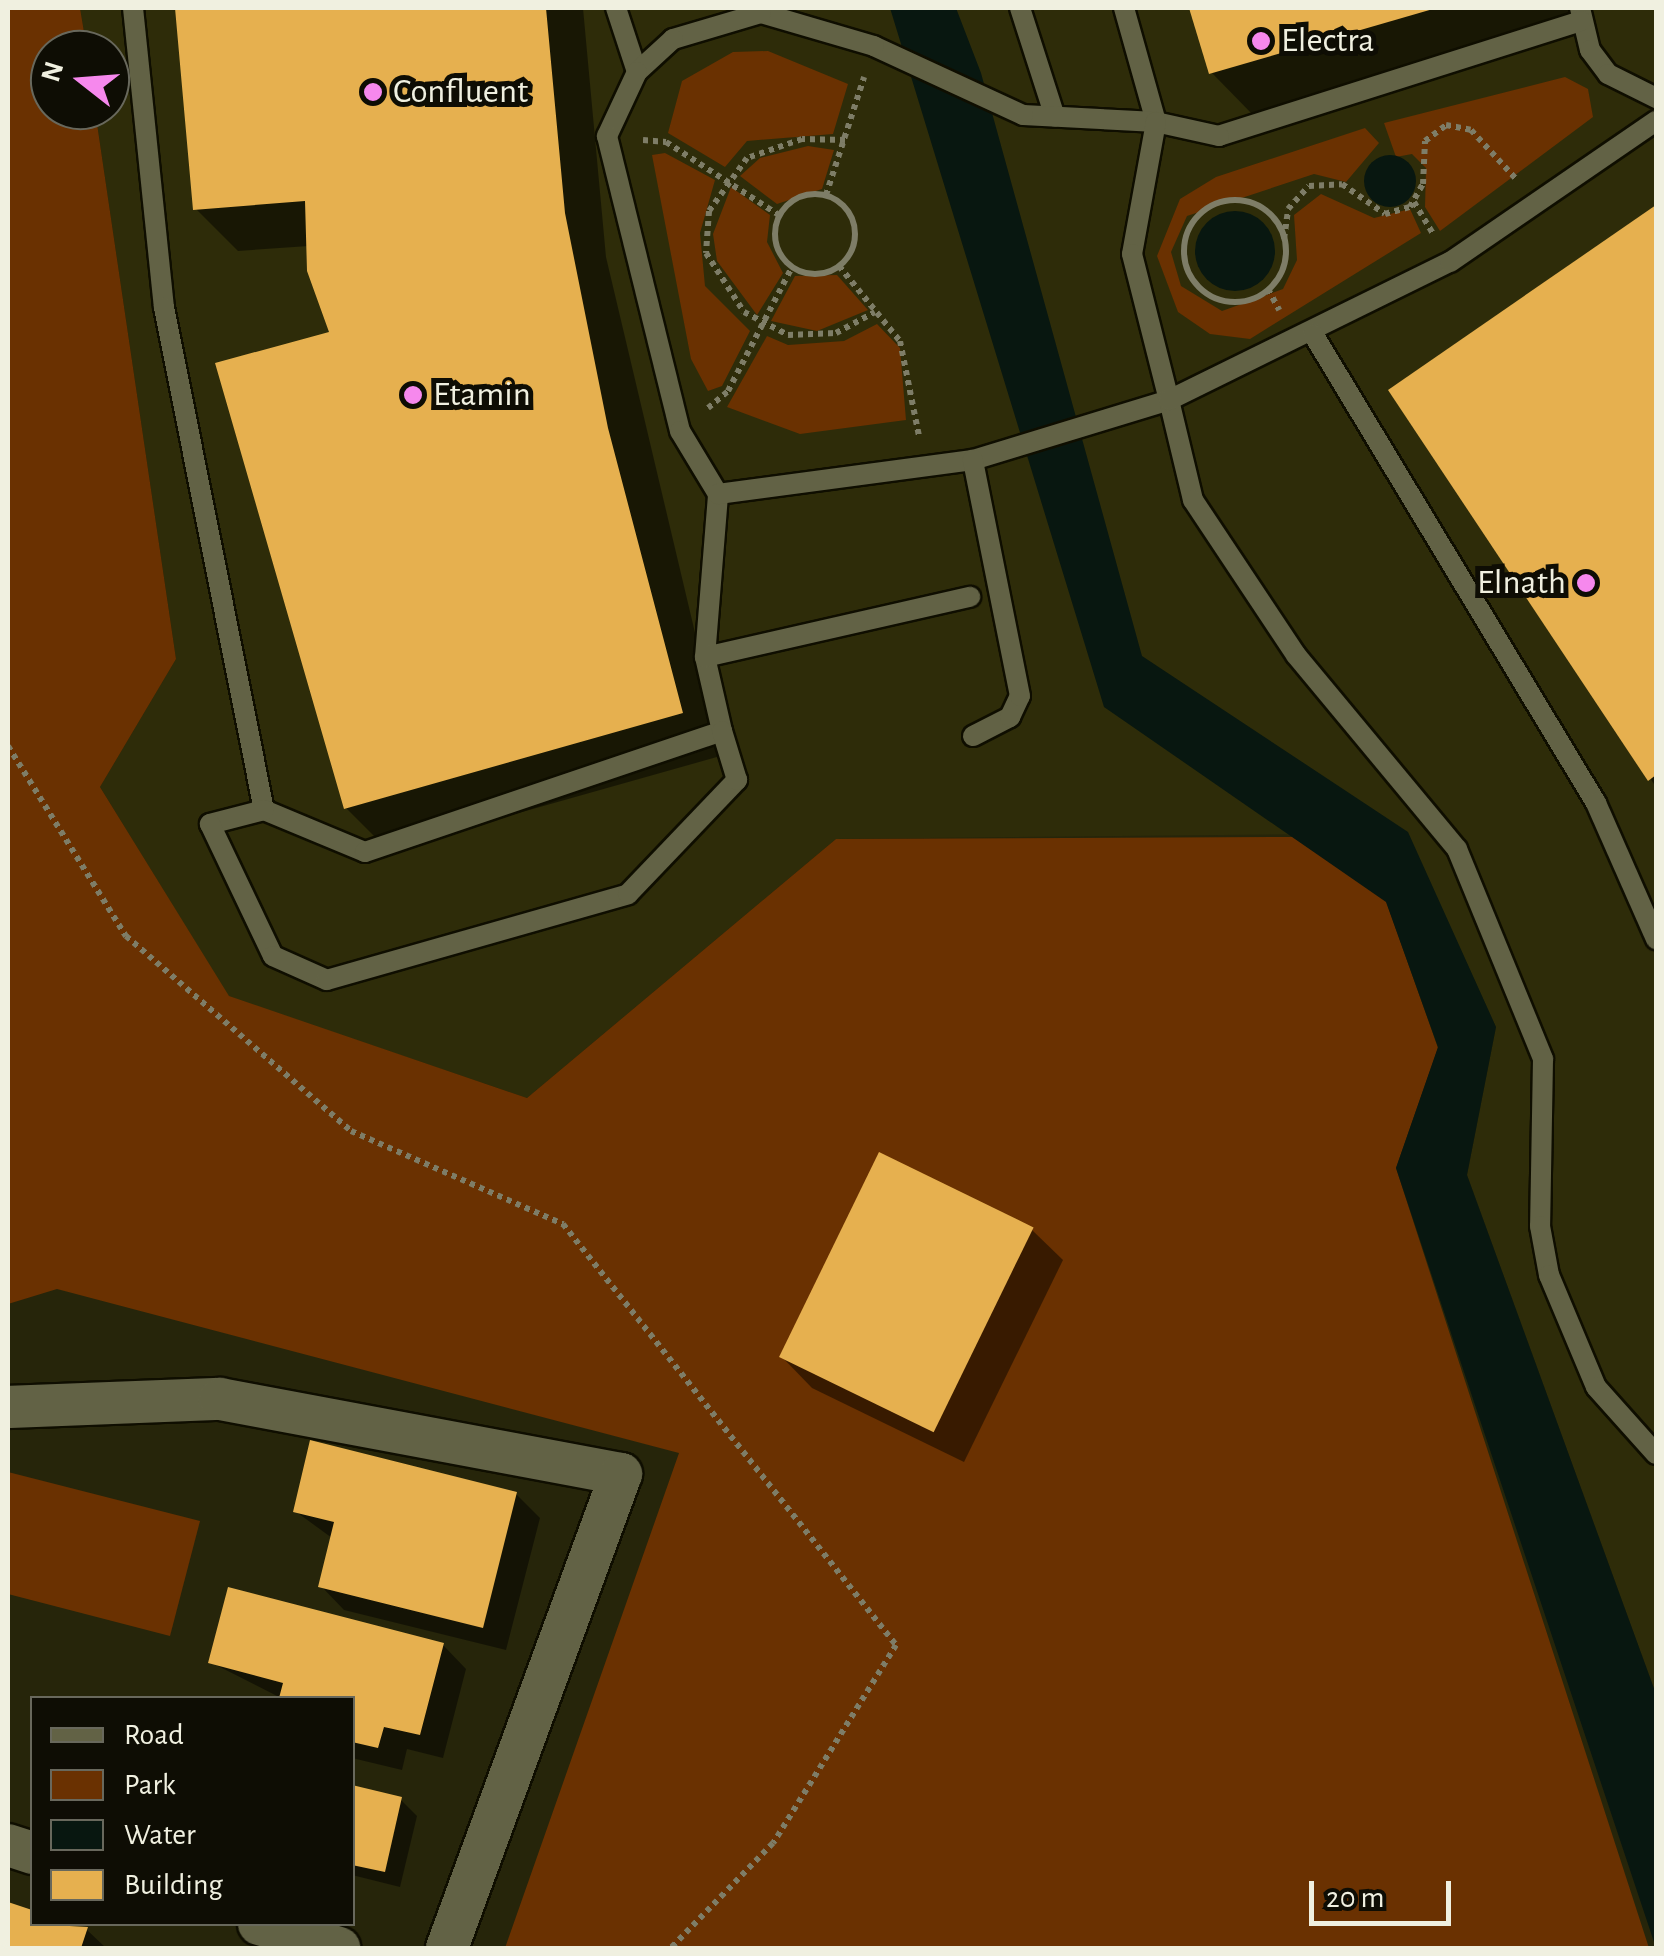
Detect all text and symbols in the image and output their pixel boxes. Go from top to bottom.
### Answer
place label: Electra [1281,20,1374,62]
north arrow [30,30,130,130]
marker: Electra [1250,30,1272,52]
text: N [37,58,69,85]
place label: Confluent [393,71,528,113]
marker: Confluent [362,81,384,103]
place label: Etamin [433,374,531,416]
marker: Etamin [402,384,424,406]
place label: Elnath [1477,562,1566,604]
marker: Elnath [1575,572,1597,594]
legend [30,1696,355,1926]
text: Road [124,1720,184,1750]
text: Park [124,1770,176,1800]
text: Water [124,1820,196,1850]
scale bar [1314,1861,1456,1923]
text: Building [124,1870,223,1900]
text: 20 m [1326,1883,1384,1913]

